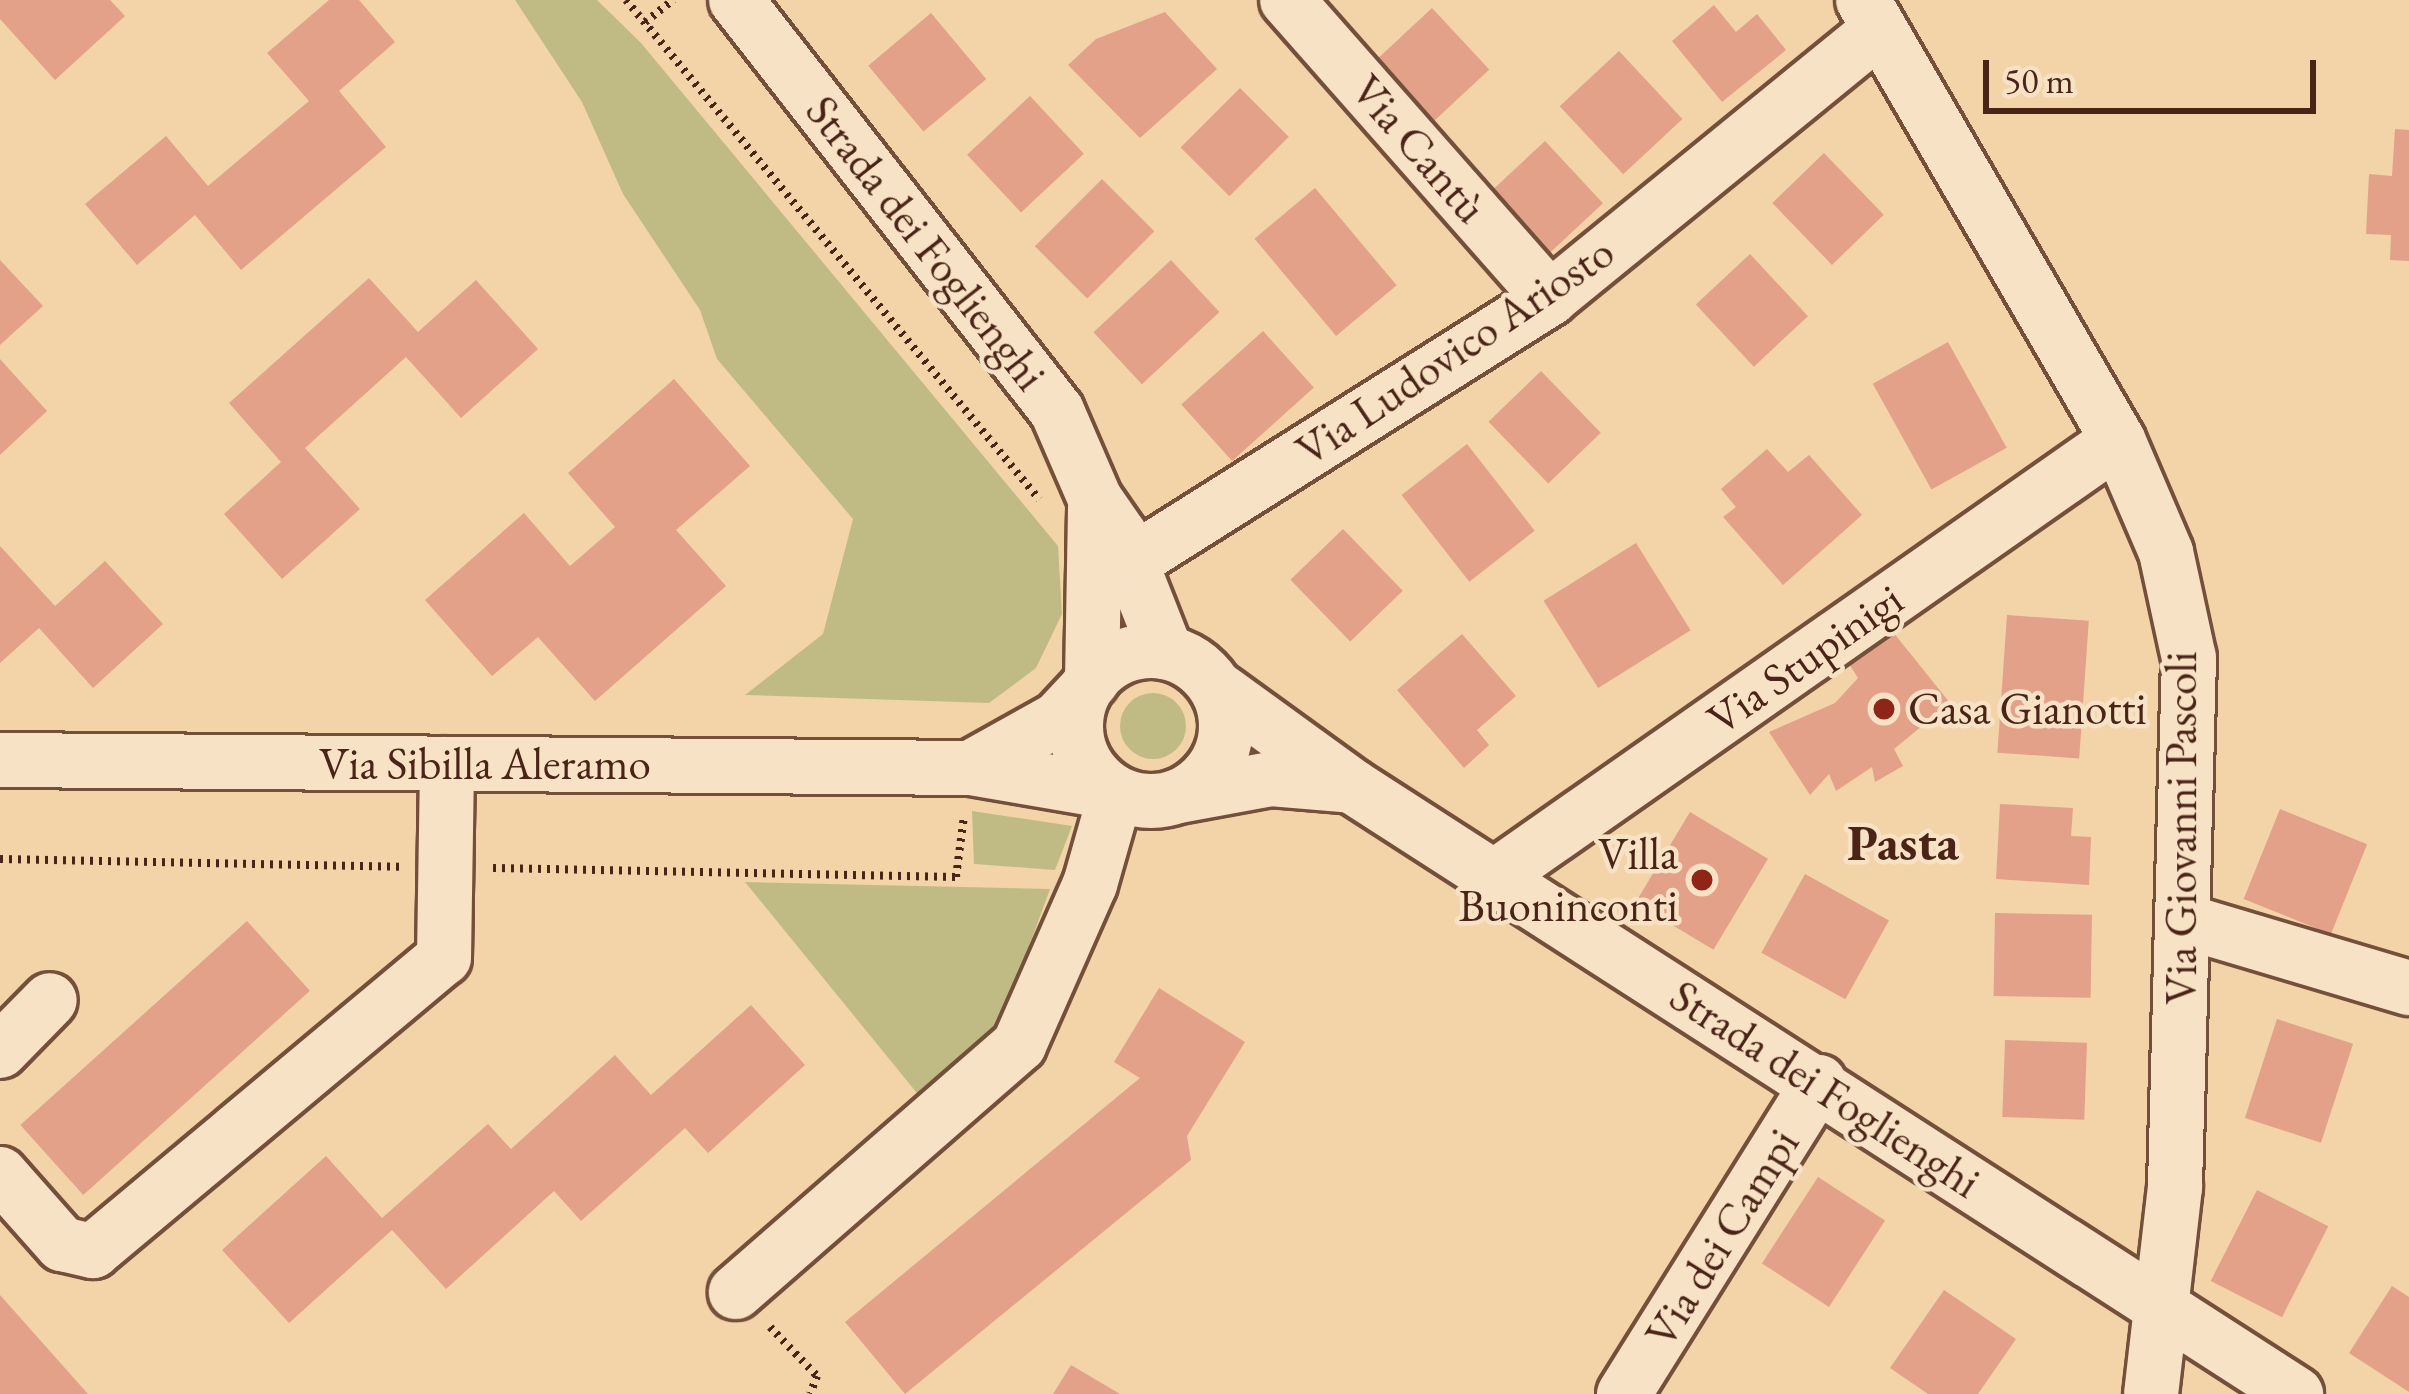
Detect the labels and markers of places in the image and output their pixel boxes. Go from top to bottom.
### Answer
place label: Casa Gianotti [1908,682,2146,736]
marker: Casa Gianotti [1871,696,1897,722]
place label: Villa Buoninconti [1458,827,1678,933]
marker: Villa Buoninconti [1689,867,1715,893]

